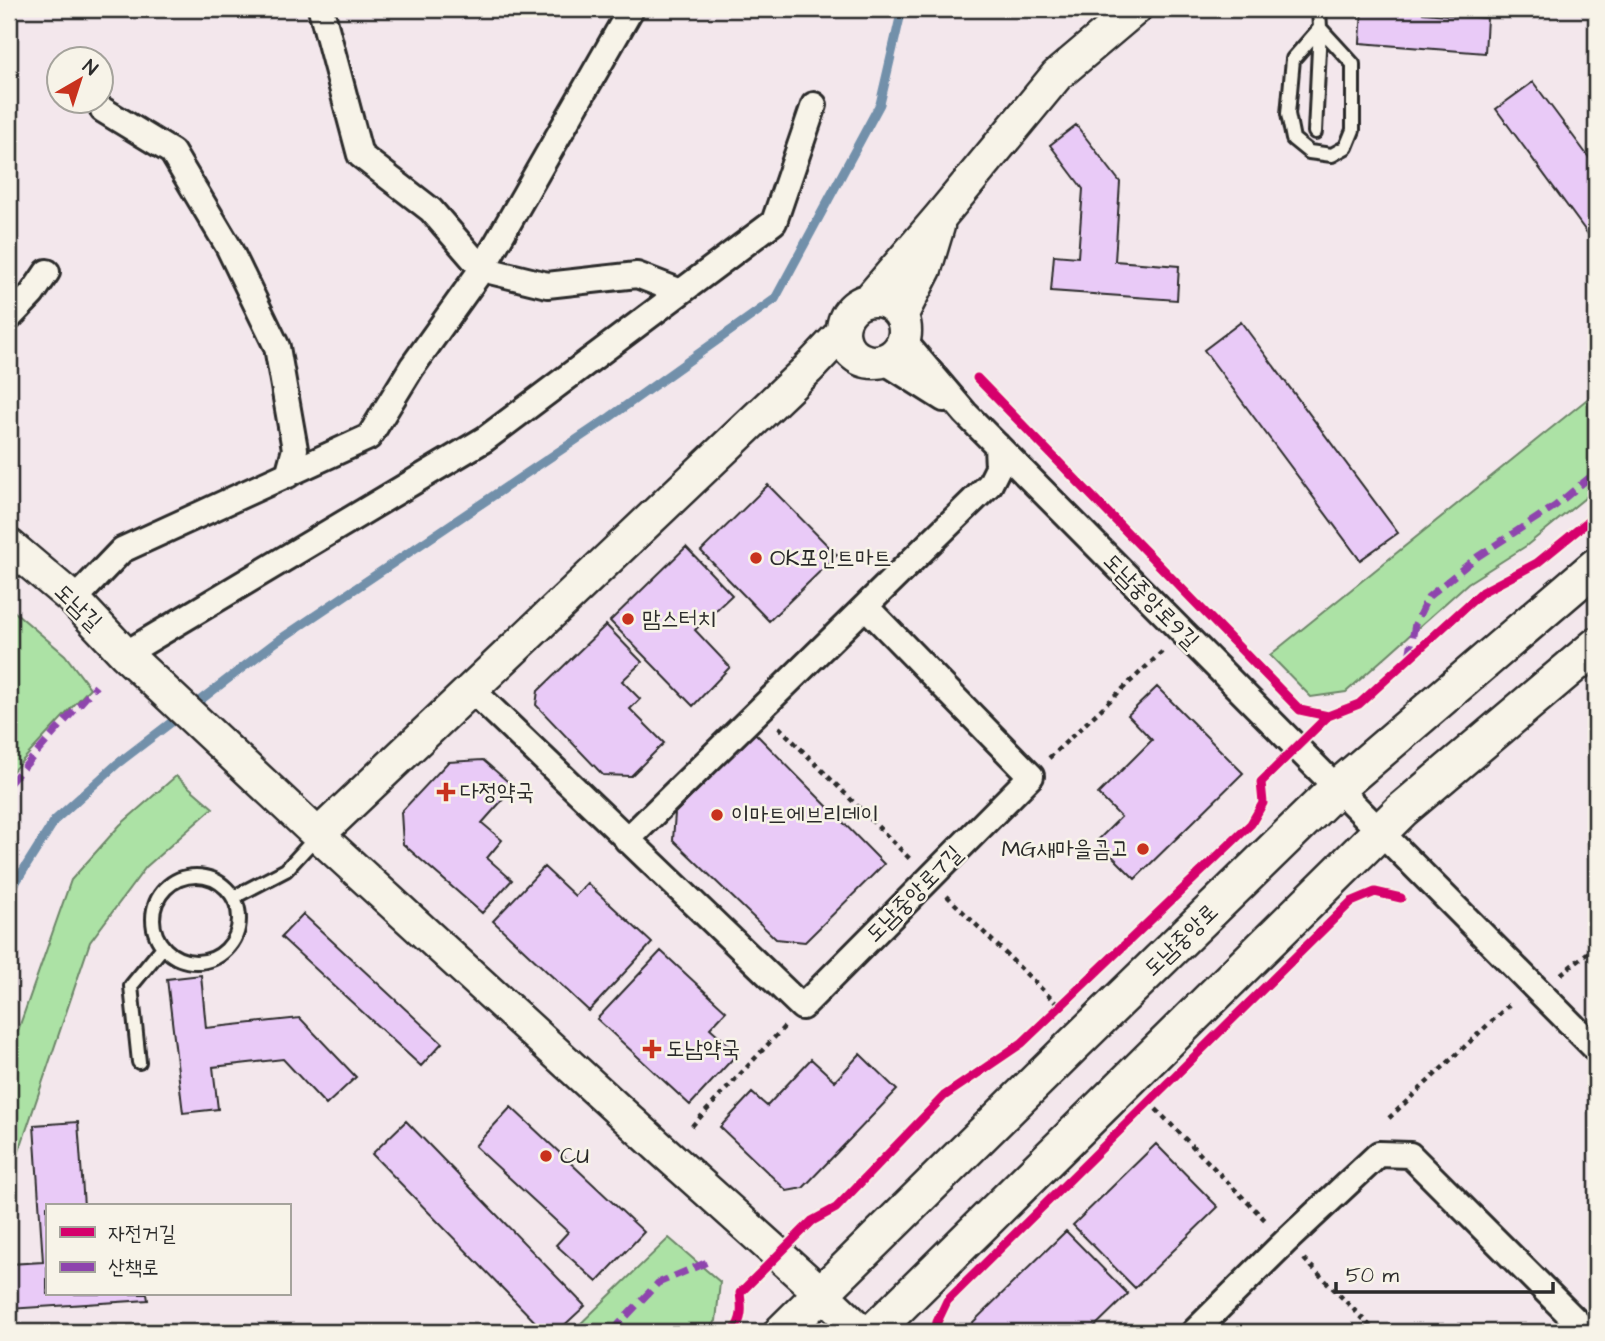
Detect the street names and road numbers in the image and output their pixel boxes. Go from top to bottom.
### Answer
street label: 도남중앙로9길 [1096,546,1206,656]
street label: 도남길 [47,576,109,638]
street label: 도남중앙로7길 [858,838,970,950]
street label: 도남중앙로 [1137,896,1225,984]

